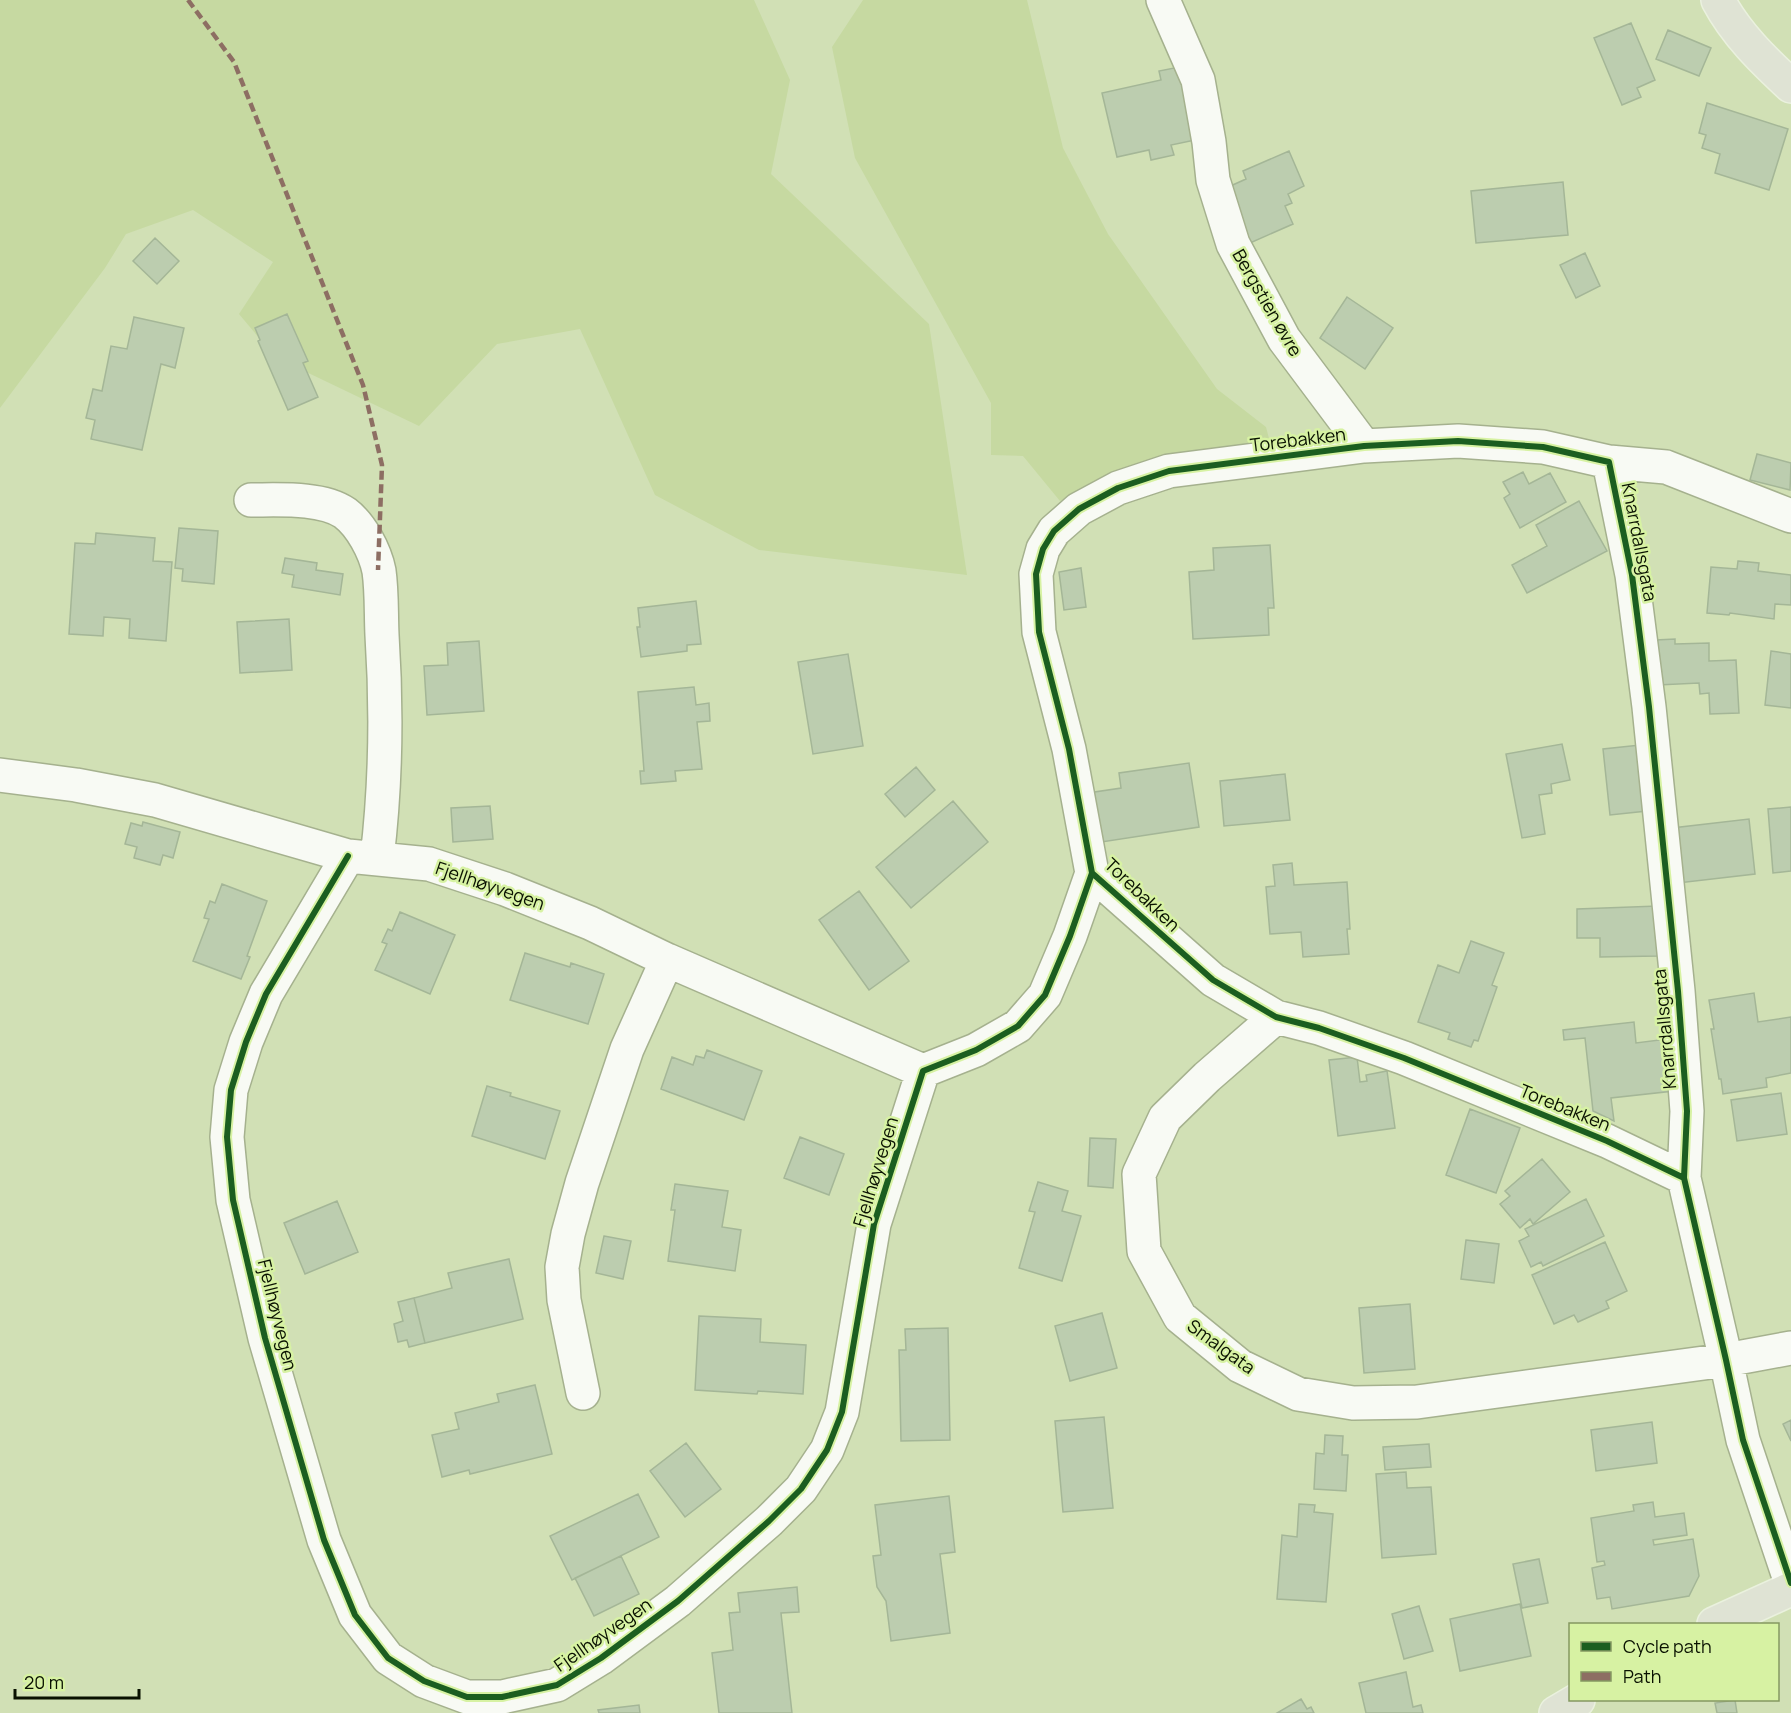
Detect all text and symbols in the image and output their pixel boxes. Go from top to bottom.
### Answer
street label: Bergstien øvre [1227,245,1308,360]
street label: Torebakken [1249,421,1347,457]
street label: Knarrdallsgata [1617,480,1663,603]
street label: Torebakken [1100,852,1186,936]
street label: Fjellhøyvegen [433,855,548,915]
street label: Knarrdallsgata [1647,968,1681,1090]
street label: Torebakken [1516,1078,1614,1136]
street label: Fjellhøyvegen [847,1114,903,1230]
street label: Fjellhøyvegen [253,1257,303,1373]
street label: Smalgata [1183,1313,1260,1379]
street label: Fjellhøyvegen [549,1592,656,1677]
legend [1569,1623,1779,1701]
text: Cycle path [1623,1634,1712,1658]
scale bar [15,1662,140,1700]
text: Path [1623,1664,1661,1688]
text: 20 m [24,1670,64,1694]

